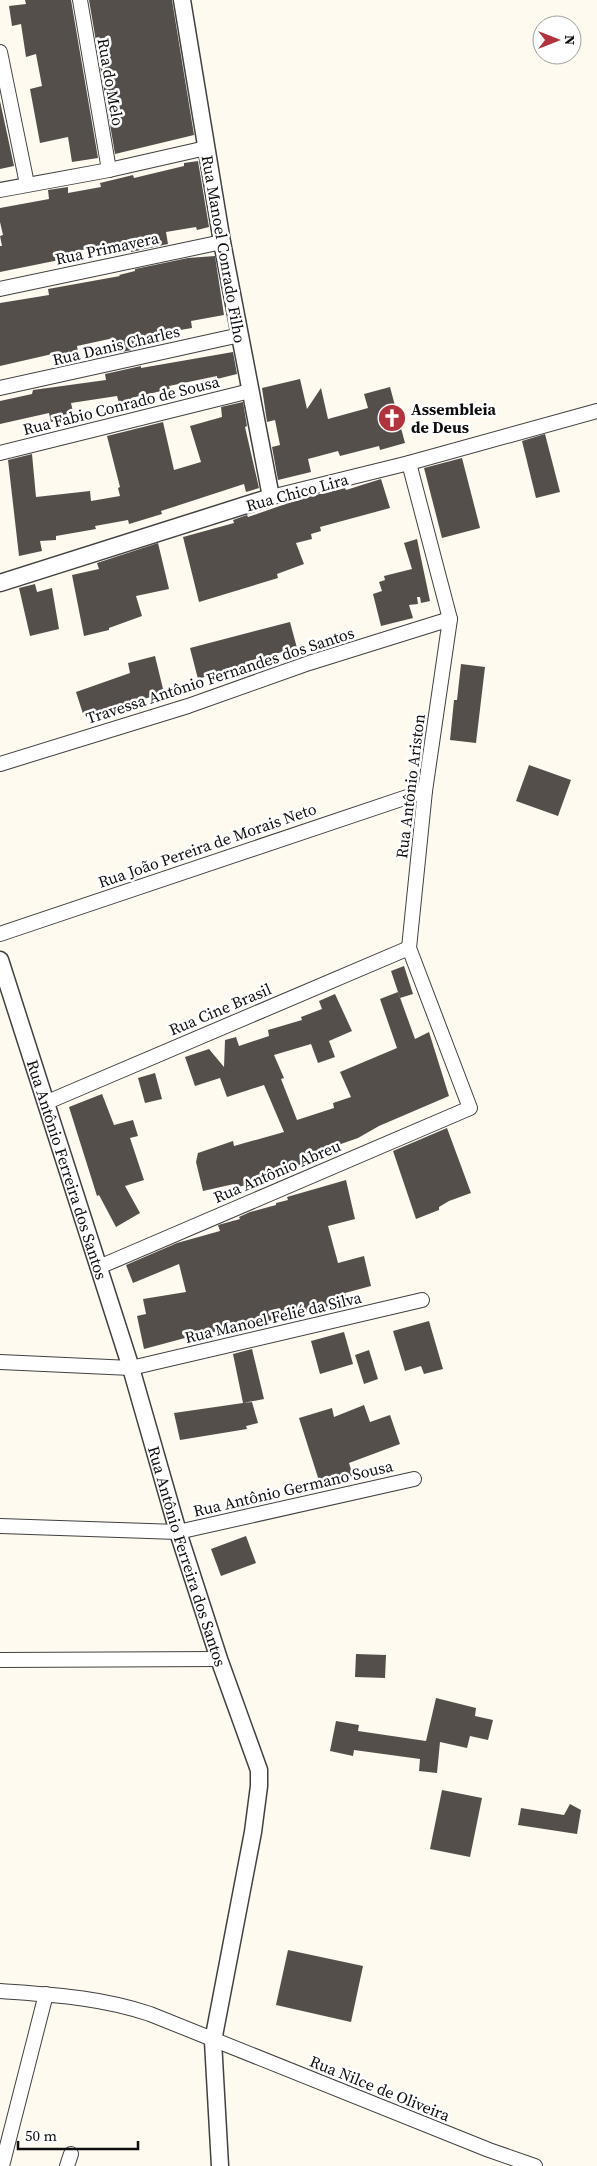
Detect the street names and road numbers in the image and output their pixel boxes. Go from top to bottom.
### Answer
street label: Rua do Melo [92,36,130,128]
street label: Rua Manoel Conrado Filho [197,153,251,345]
street label: Rua Primavera [53,226,162,270]
street label: Rua Danis Charles [50,320,182,370]
street label: Rua Fabio Conrado de Sousa [20,370,222,440]
street label: Rua Chico Lira [243,468,352,516]
street label: Travessa Antônio Fernandes dos Santos [83,621,357,729]
street label: Rua Antônio Ariston [390,712,430,860]
street label: Rua João Pereira de Morais Neto [95,797,319,893]
street label: Rua Cine Brasil [165,977,275,1040]
street label: Rua Antônio Ferreira dos Santos [22,1057,113,1282]
street label: Rua Antônio Abreu [210,1134,344,1208]
street label: Rua Manoel Felié da Silva [182,1286,364,1348]
street label: Rua Antônio Ferreira dos Santos [143,1443,232,1670]
street label: Rua Antônio Germano Sousa [191,1454,396,1522]
street label: Rua Nilce de Oliveira [307,2050,454,2127]

